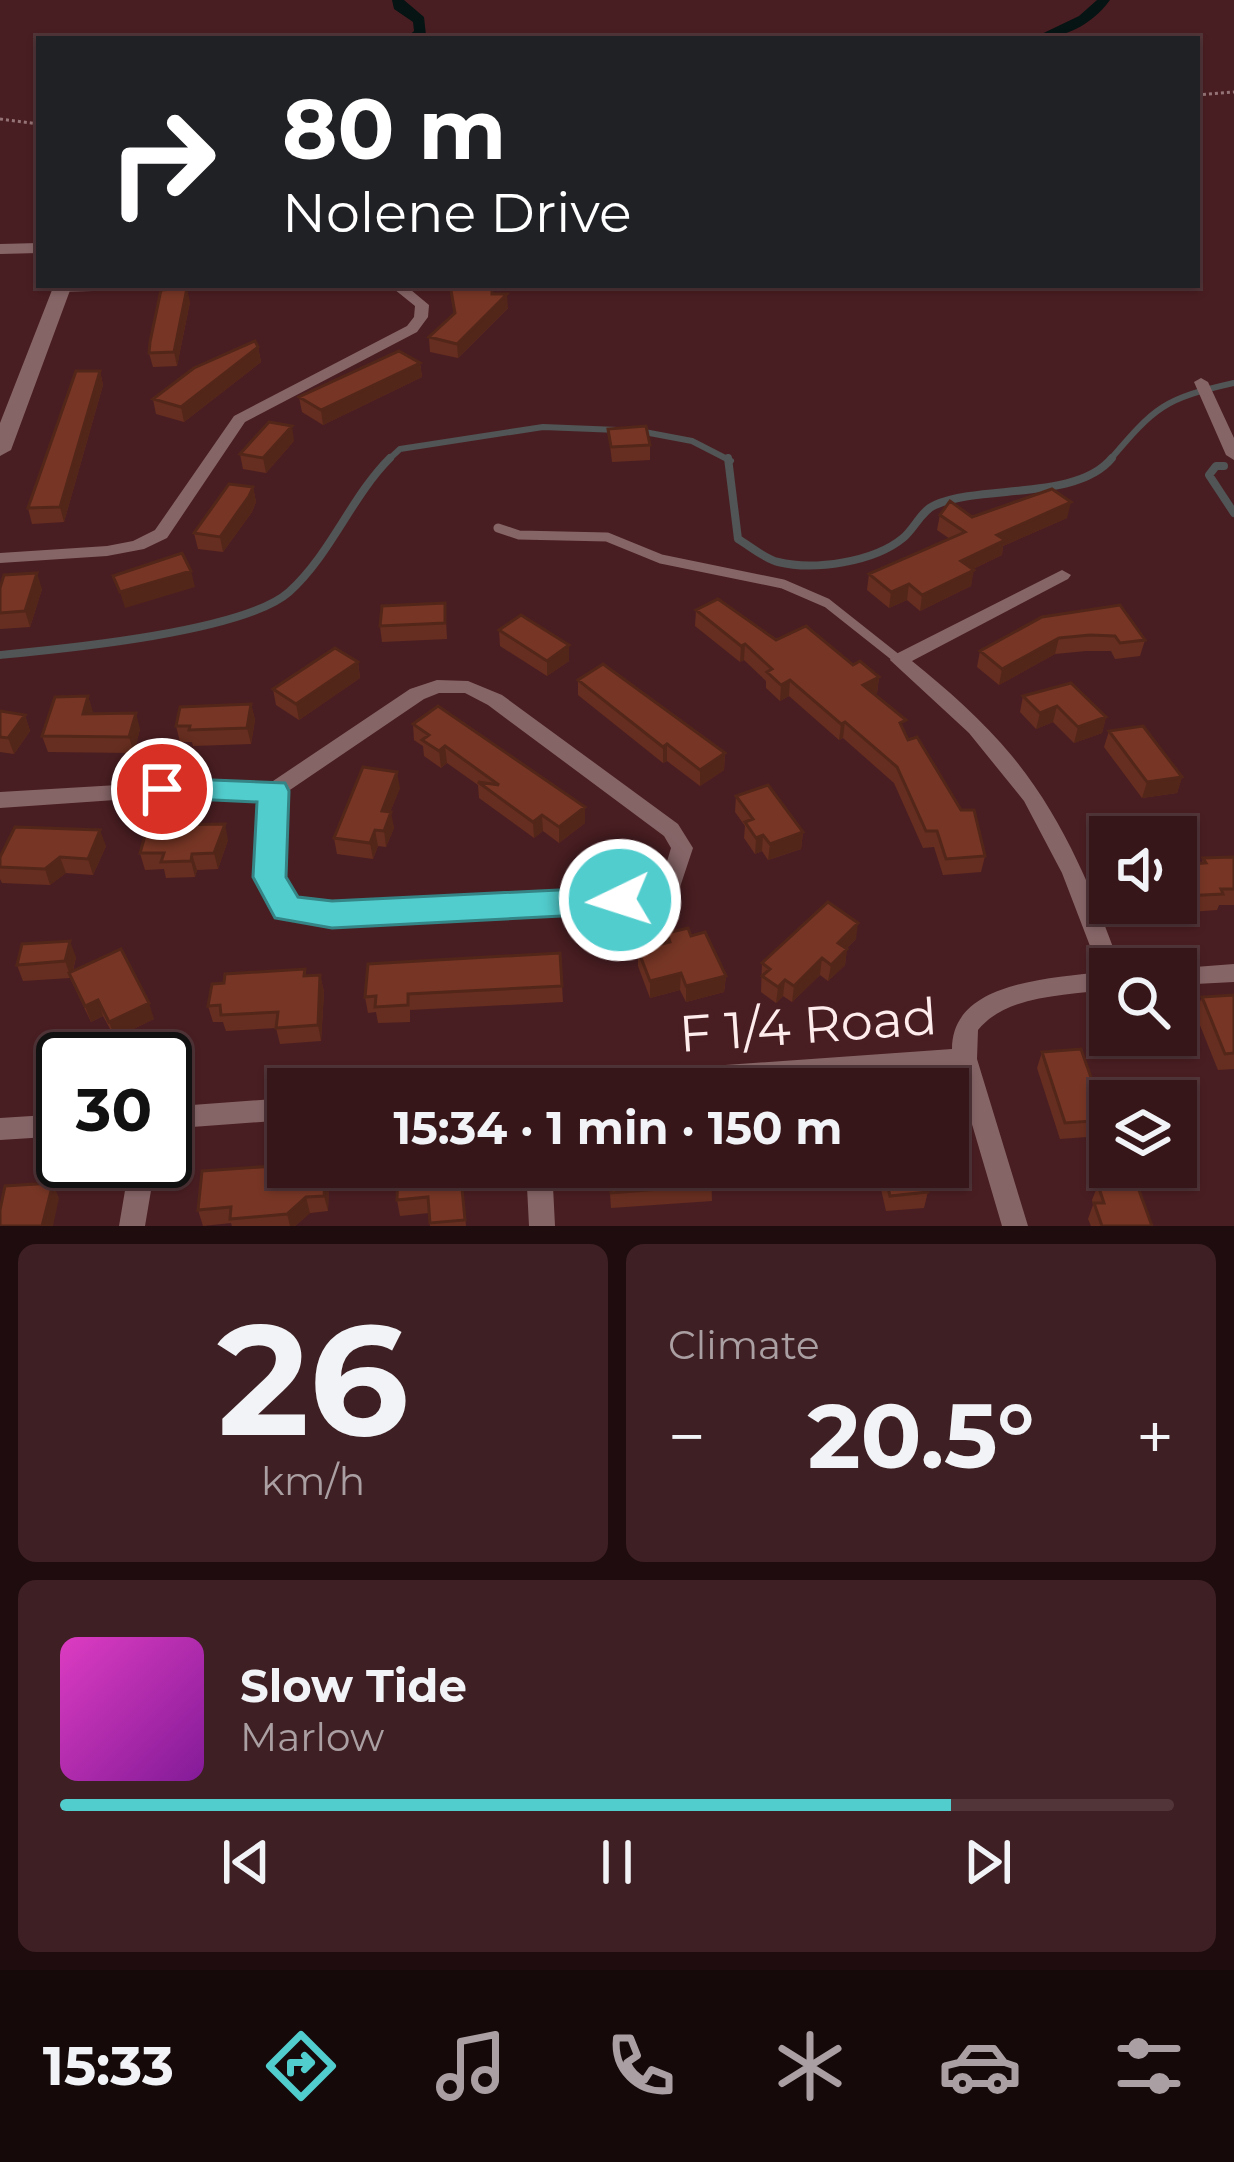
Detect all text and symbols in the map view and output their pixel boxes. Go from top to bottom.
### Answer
text: 80 m [282,78,506,180]
icon: right [84,84,240,240]
text: Nolene Drive [282,180,632,246]
pin [111,738,213,840]
icon: arrive [129,756,195,822]
map controls [1089,816,1197,1188]
button: sound [1089,816,1197,924]
position arrow [557,837,683,963]
button: search [1089,948,1197,1056]
street label: F 1/4 Road [677,985,939,1065]
speed limit sign: 30 [36,1032,192,1188]
button: layers [1089,1080,1197,1188]
text: 15:34 · 1 min · 150 m [393,1100,843,1155]
text: 26 [217,1284,409,1474]
text: Climate [668,1321,820,1369]
text: 20.5° [807,1381,1035,1491]
text: − [668,1396,706,1477]
text: + [1136,1396,1174,1477]
text: km/h [261,1457,365,1505]
text: Slow Tide [240,1658,467,1713]
text: Marlow [240,1713,384,1761]
icon: previous [213,1829,279,1895]
icon: pause [584,1829,650,1895]
icon: next [955,1829,1021,1895]
icon: directions [259,2024,343,2108]
icon: music [429,2024,513,2108]
icon: phone [599,2024,683,2108]
icon: climate [768,2024,852,2108]
icon: car [938,2024,1022,2108]
icon: filters [1107,2024,1191,2108]
text: 15:33 [43,2033,174,2099]

